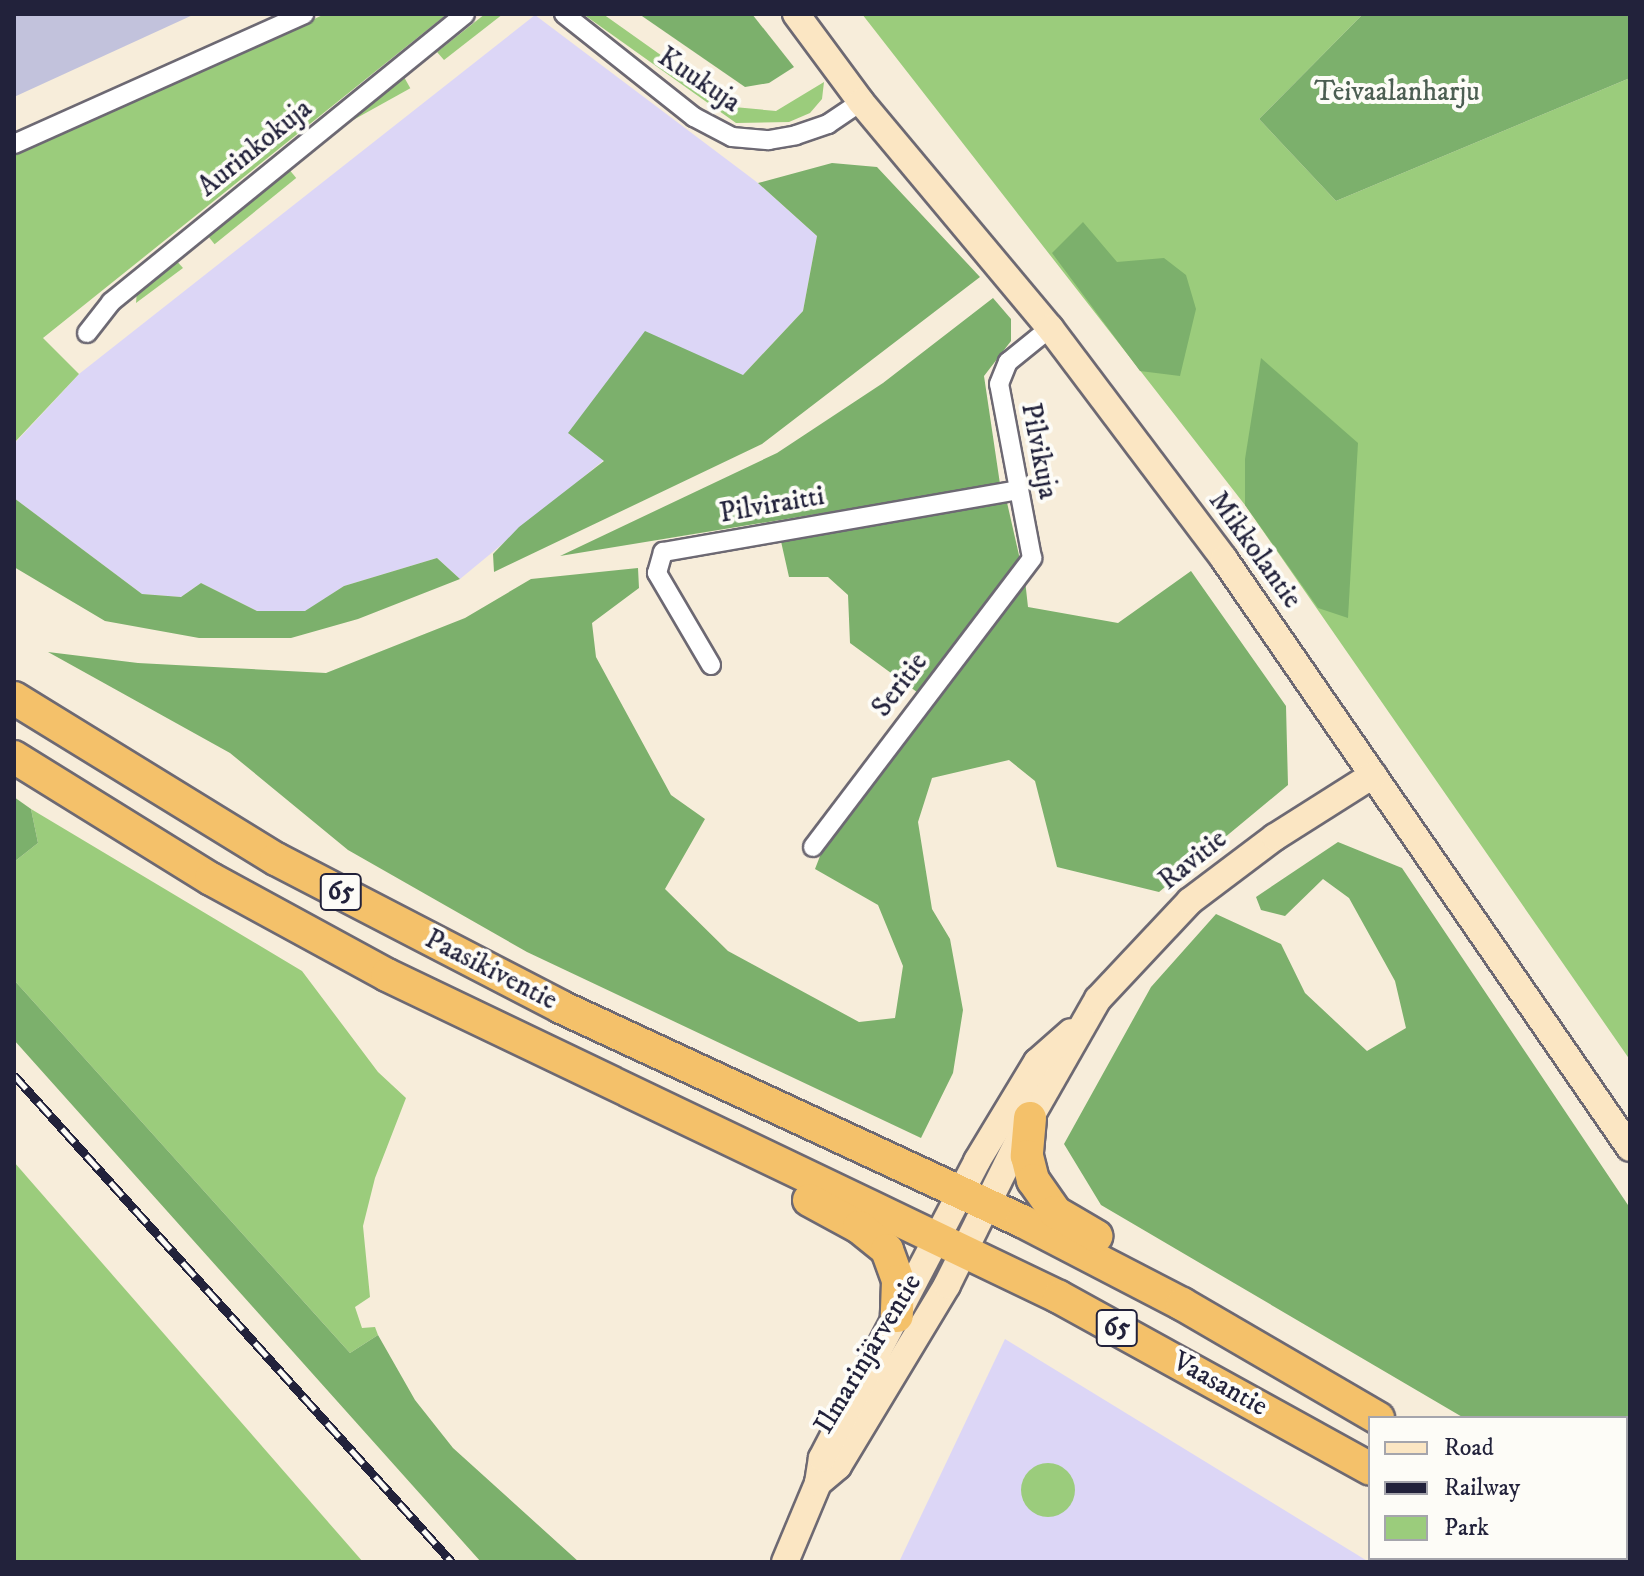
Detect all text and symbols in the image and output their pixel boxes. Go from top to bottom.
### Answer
street label: Kuukuja [651,40,747,120]
park label: Teivaalanharju [1314,75,1480,109]
street label: Aurinkokuja [191,92,319,204]
street label: Pilvikuja [1013,400,1065,502]
street label: Pilviraitti [717,479,827,531]
street label: Mikkolantie [1201,485,1309,615]
street label: Seritie [865,646,935,724]
street label: Ravitie [1152,823,1234,897]
road number: 65 [319,870,363,914]
street label: Paasikiventie [419,922,563,1018]
street label: Ilmarinjärventie [807,1268,929,1440]
road number: 65 [1095,1306,1139,1350]
street label: Vaasantie [1167,1344,1273,1424]
legend [1368,1416,1628,1560]
text: Road [1444,1433,1494,1463]
text: Railway [1444,1473,1520,1503]
text: Park [1444,1513,1489,1543]

